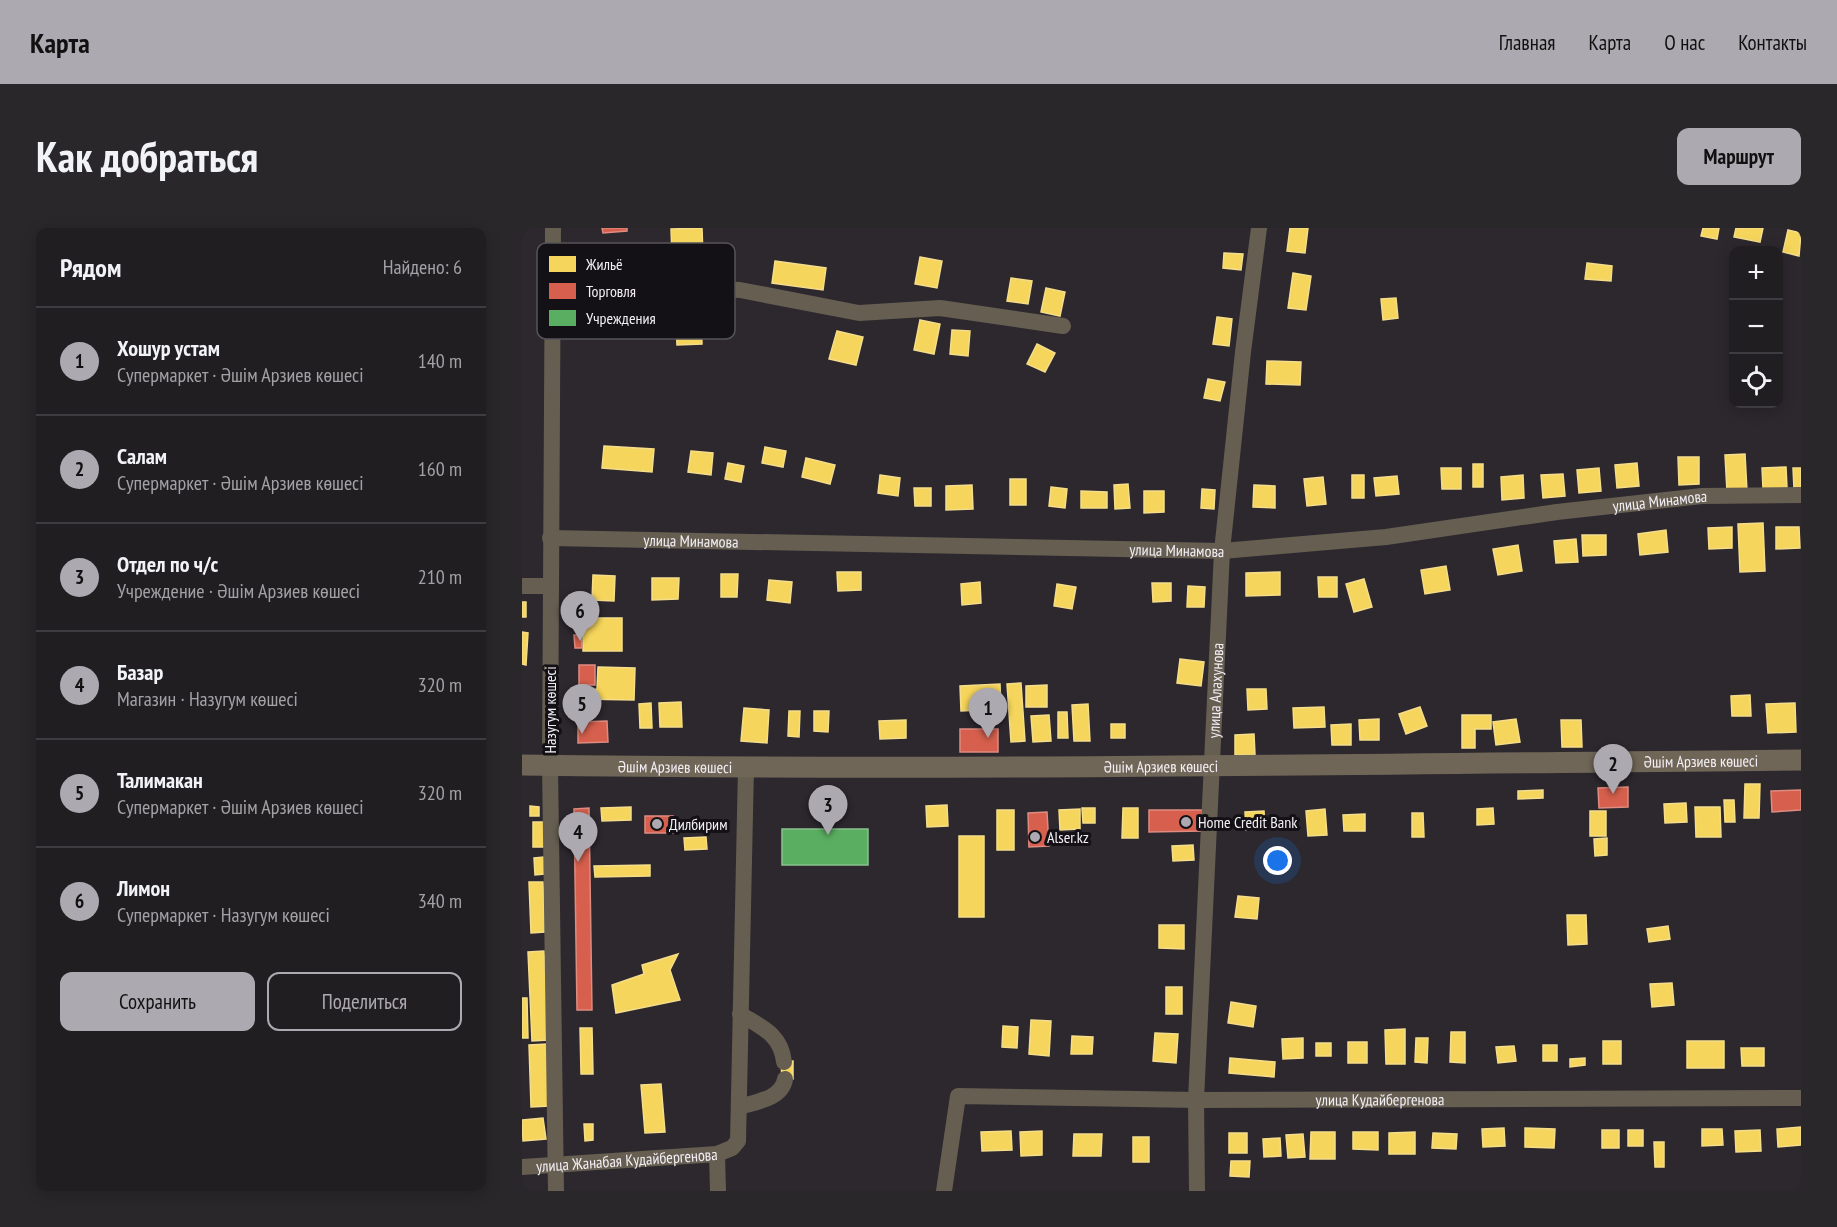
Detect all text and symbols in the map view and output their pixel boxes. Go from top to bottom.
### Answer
text: Карта [30,24,90,61]
text: Главная [1499,29,1555,56]
text: Карта [1588,29,1631,56]
text: О нас [1664,29,1705,56]
text: Контакты [1738,29,1807,56]
button: Маршрут [1677,128,1801,185]
text: Как добраться [36,129,258,184]
legend [537,243,735,339]
map controls [1729,246,1783,408]
button: + [1729,246,1783,300]
text: Рядом [60,251,121,284]
text: Найдено: 6 [383,254,462,280]
text: Жильё [585,254,623,274]
text: Торговля [586,281,636,301]
button: − [1729,300,1783,354]
text: Учреждения [586,308,656,328]
text: Хошур устам [117,334,220,362]
text: 1 [75,348,84,374]
text: 140 m [418,348,462,374]
button: locate [1729,354,1783,408]
text: Супермаркет · Әшім Арзиев көшесі [117,362,364,388]
text: Салам [117,442,167,470]
text: 2 [75,456,84,482]
text: 160 m [418,456,462,482]
text: Супермаркет · Әшім Арзиев көшесі [117,470,364,496]
street label: улица Минамова [1612,486,1707,516]
street label: улица Минамова [643,530,739,552]
street label: улица Минамова [1129,539,1225,561]
text: Отдел по ч/с [117,550,218,578]
text: 3 [75,564,84,590]
text: 210 m [418,564,462,590]
text: Учреждение · Әшім Арзиев көшесі [117,578,360,604]
pin: 6 [560,592,600,641]
street label: улица Алахунова [1203,642,1228,739]
text: Базар [117,658,163,686]
street label: Назугум көшесі [540,666,560,754]
text: 4 [75,672,84,698]
text: 320 m [418,672,462,698]
pin: 5 [562,684,602,734]
text: Магазин · Назугум көшесі [117,686,298,712]
pin: 1 [968,688,1008,738]
pin: 2 [1594,744,1632,794]
street label: Әшім Арзиев көшесі [1644,750,1758,772]
street label: Әшім Арзиев көшесі [618,756,732,777]
street label: Әшім Арзиев көшесі [1104,756,1218,777]
text: Талимакан [117,766,203,794]
text: 5 [75,780,84,806]
text: 320 m [418,780,462,806]
pin: 3 [808,786,848,835]
text: Супермаркет · Әшім Арзиев көшесі [117,794,364,820]
pin: 4 [558,812,598,862]
place label: Home Credit Bank [1198,812,1298,832]
place label: Дилбирим [669,814,727,834]
marker: Home Credit Bank [1179,815,1193,829]
marker: Дилбирим [650,817,664,831]
place label: Alser.kz [1047,827,1089,847]
marker: Alser.kz [1028,830,1042,844]
your location [1263,846,1292,875]
text: Лимон [117,874,170,902]
text: 6 [75,888,84,914]
text: 340 m [418,888,462,914]
text: Супермаркет · Назугум көшесі [117,902,330,928]
button: Сохранить [60,972,255,1031]
button: Поделиться [267,972,462,1031]
street label: улица Кудайбергенова [1316,1089,1444,1110]
street label: улица Жанабая Кудайбергенова [535,1144,718,1176]

